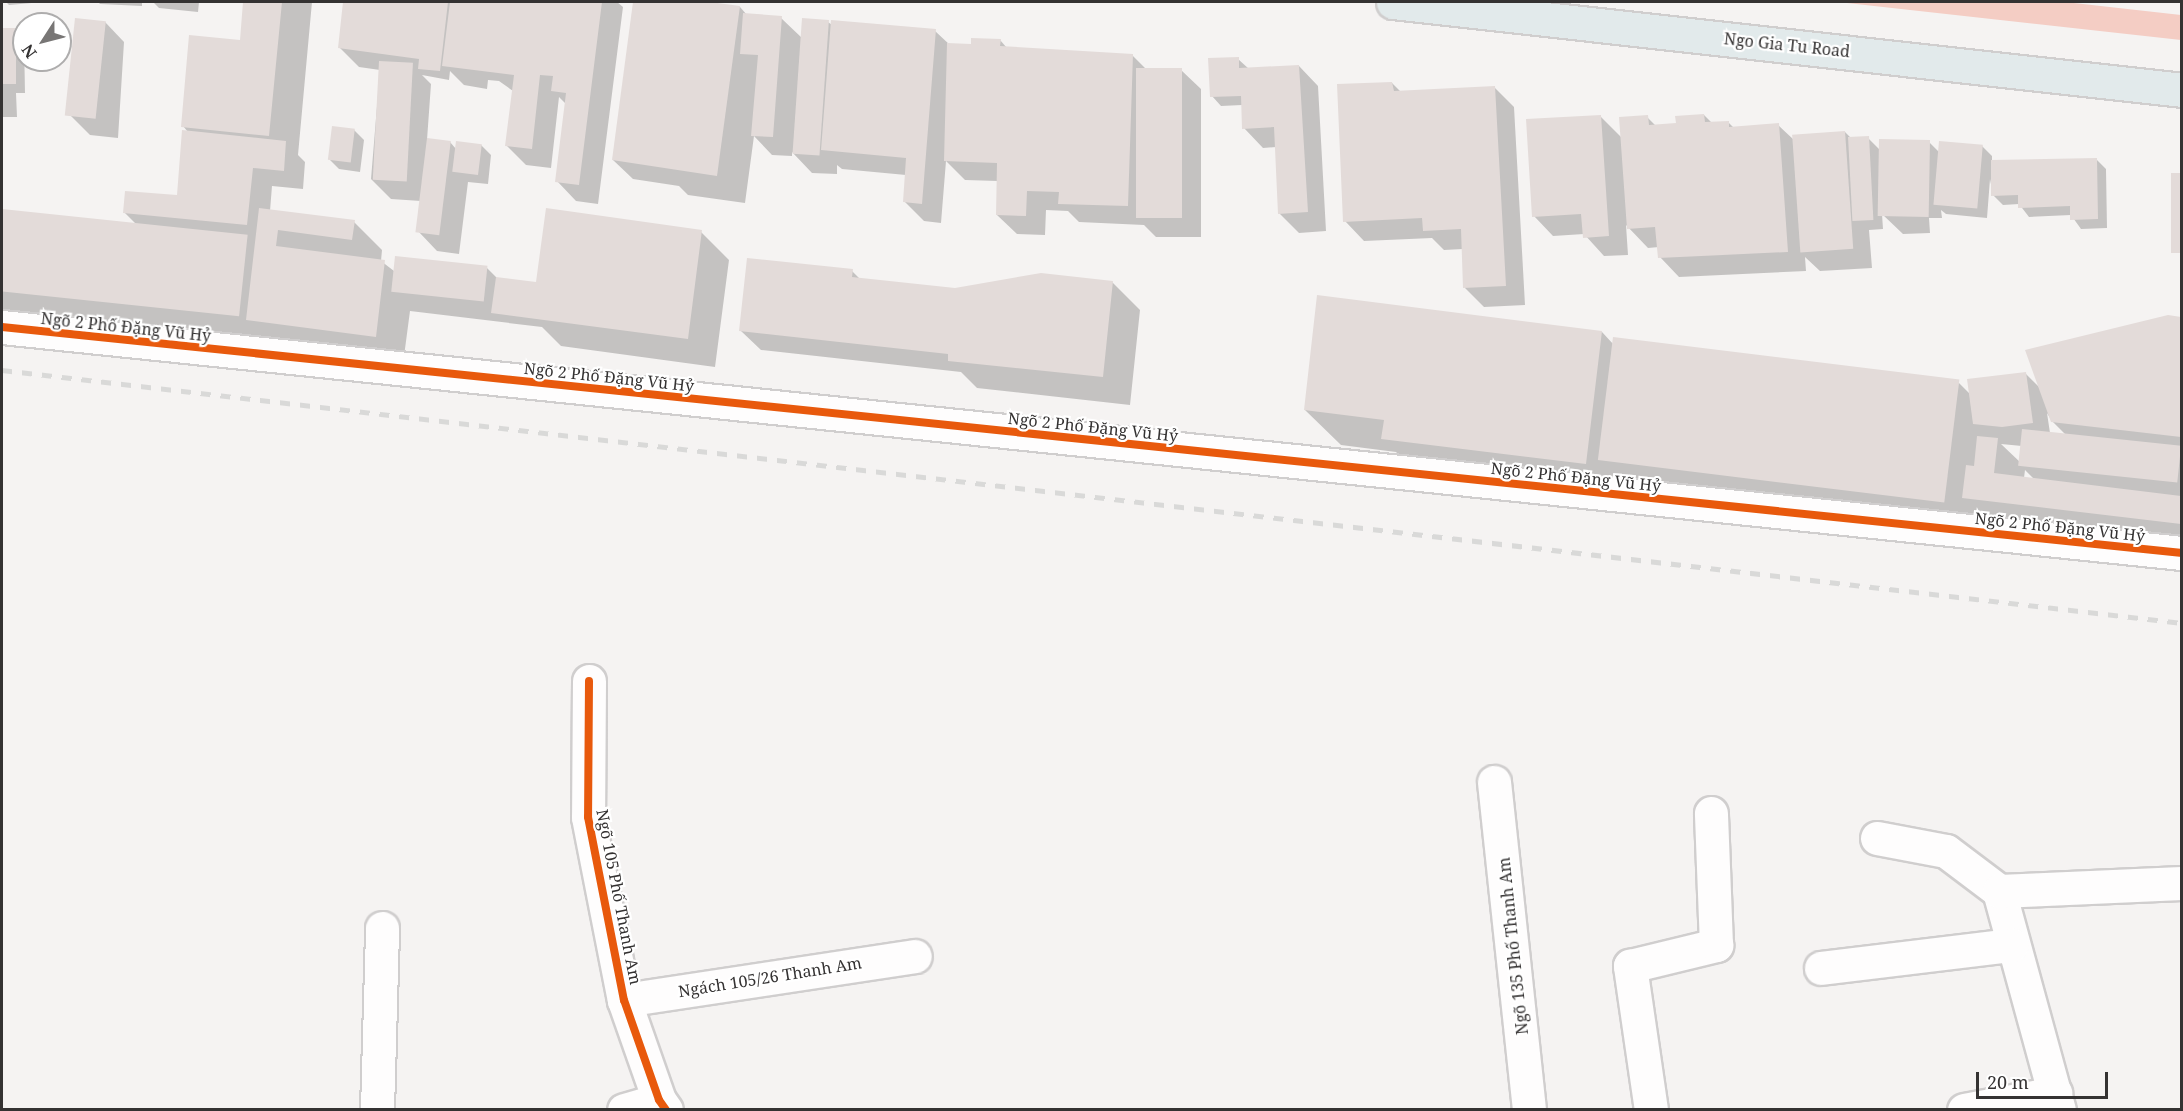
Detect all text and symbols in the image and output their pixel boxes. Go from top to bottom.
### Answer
north arrow [12,12,72,72]
street label: Ngo Gia Tu Road [1723,29,1851,61]
text: N [16,40,42,63]
street label: Ngõ 2 Phố Đặng Vũ Hỷ [40,309,212,345]
street label: Ngõ 2 Phố Đặng Vũ Hỷ [523,359,695,395]
street label: Ngõ 2 Phố Đặng Vũ Hỷ [1007,409,1179,445]
street label: Ngõ 2 Phố Đặng Vũ Hỷ [1490,459,1662,495]
street label: Ngõ 2 Phố Đặng Vũ Hỷ [1974,509,2146,545]
street label: Ngõ 105 Phố Thanh Am [593,808,645,986]
street label: Ngõ 135 Phố Thanh Am [1494,856,1532,1036]
street label: Ngách 105/26 Thanh Am [677,953,863,1001]
scale bar [1979,1060,2111,1098]
text: 20 m [1987,1070,2029,1094]

